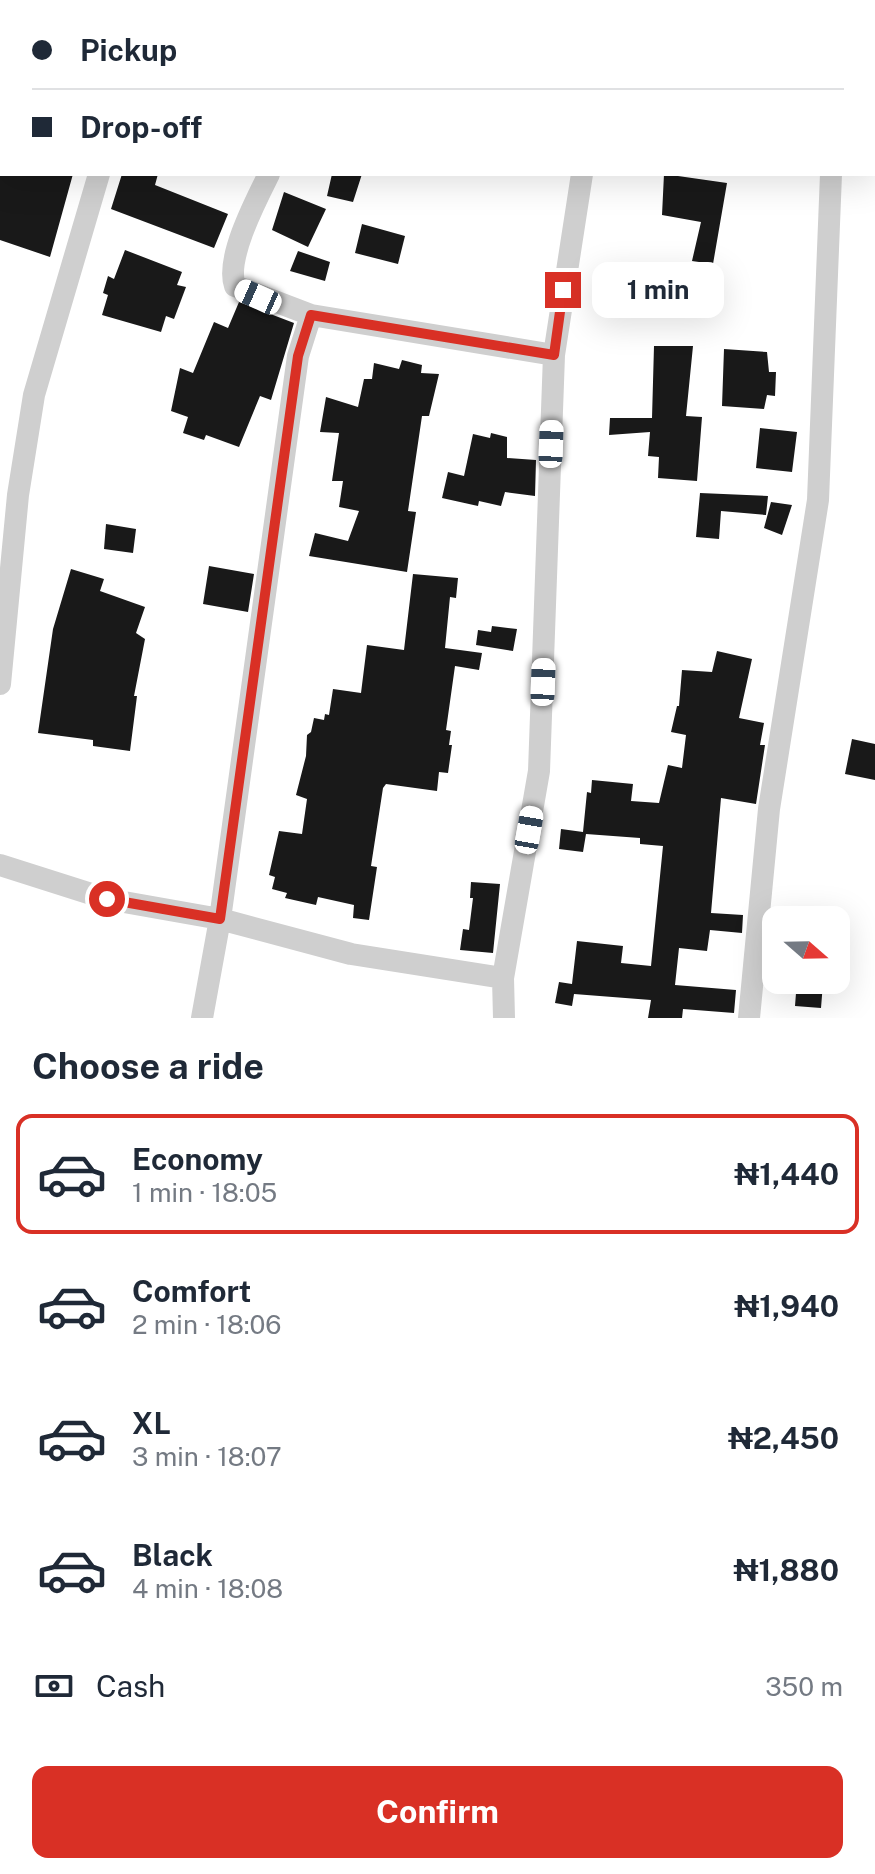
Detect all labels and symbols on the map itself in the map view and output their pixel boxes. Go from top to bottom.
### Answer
callout: 1 min [591,262,723,318]
route end [545,272,581,308]
car [231,276,285,318]
car [538,420,564,468]
car [530,658,556,706]
car [513,804,545,856]
route start [89,881,125,917]
north arrow [762,906,850,994]

